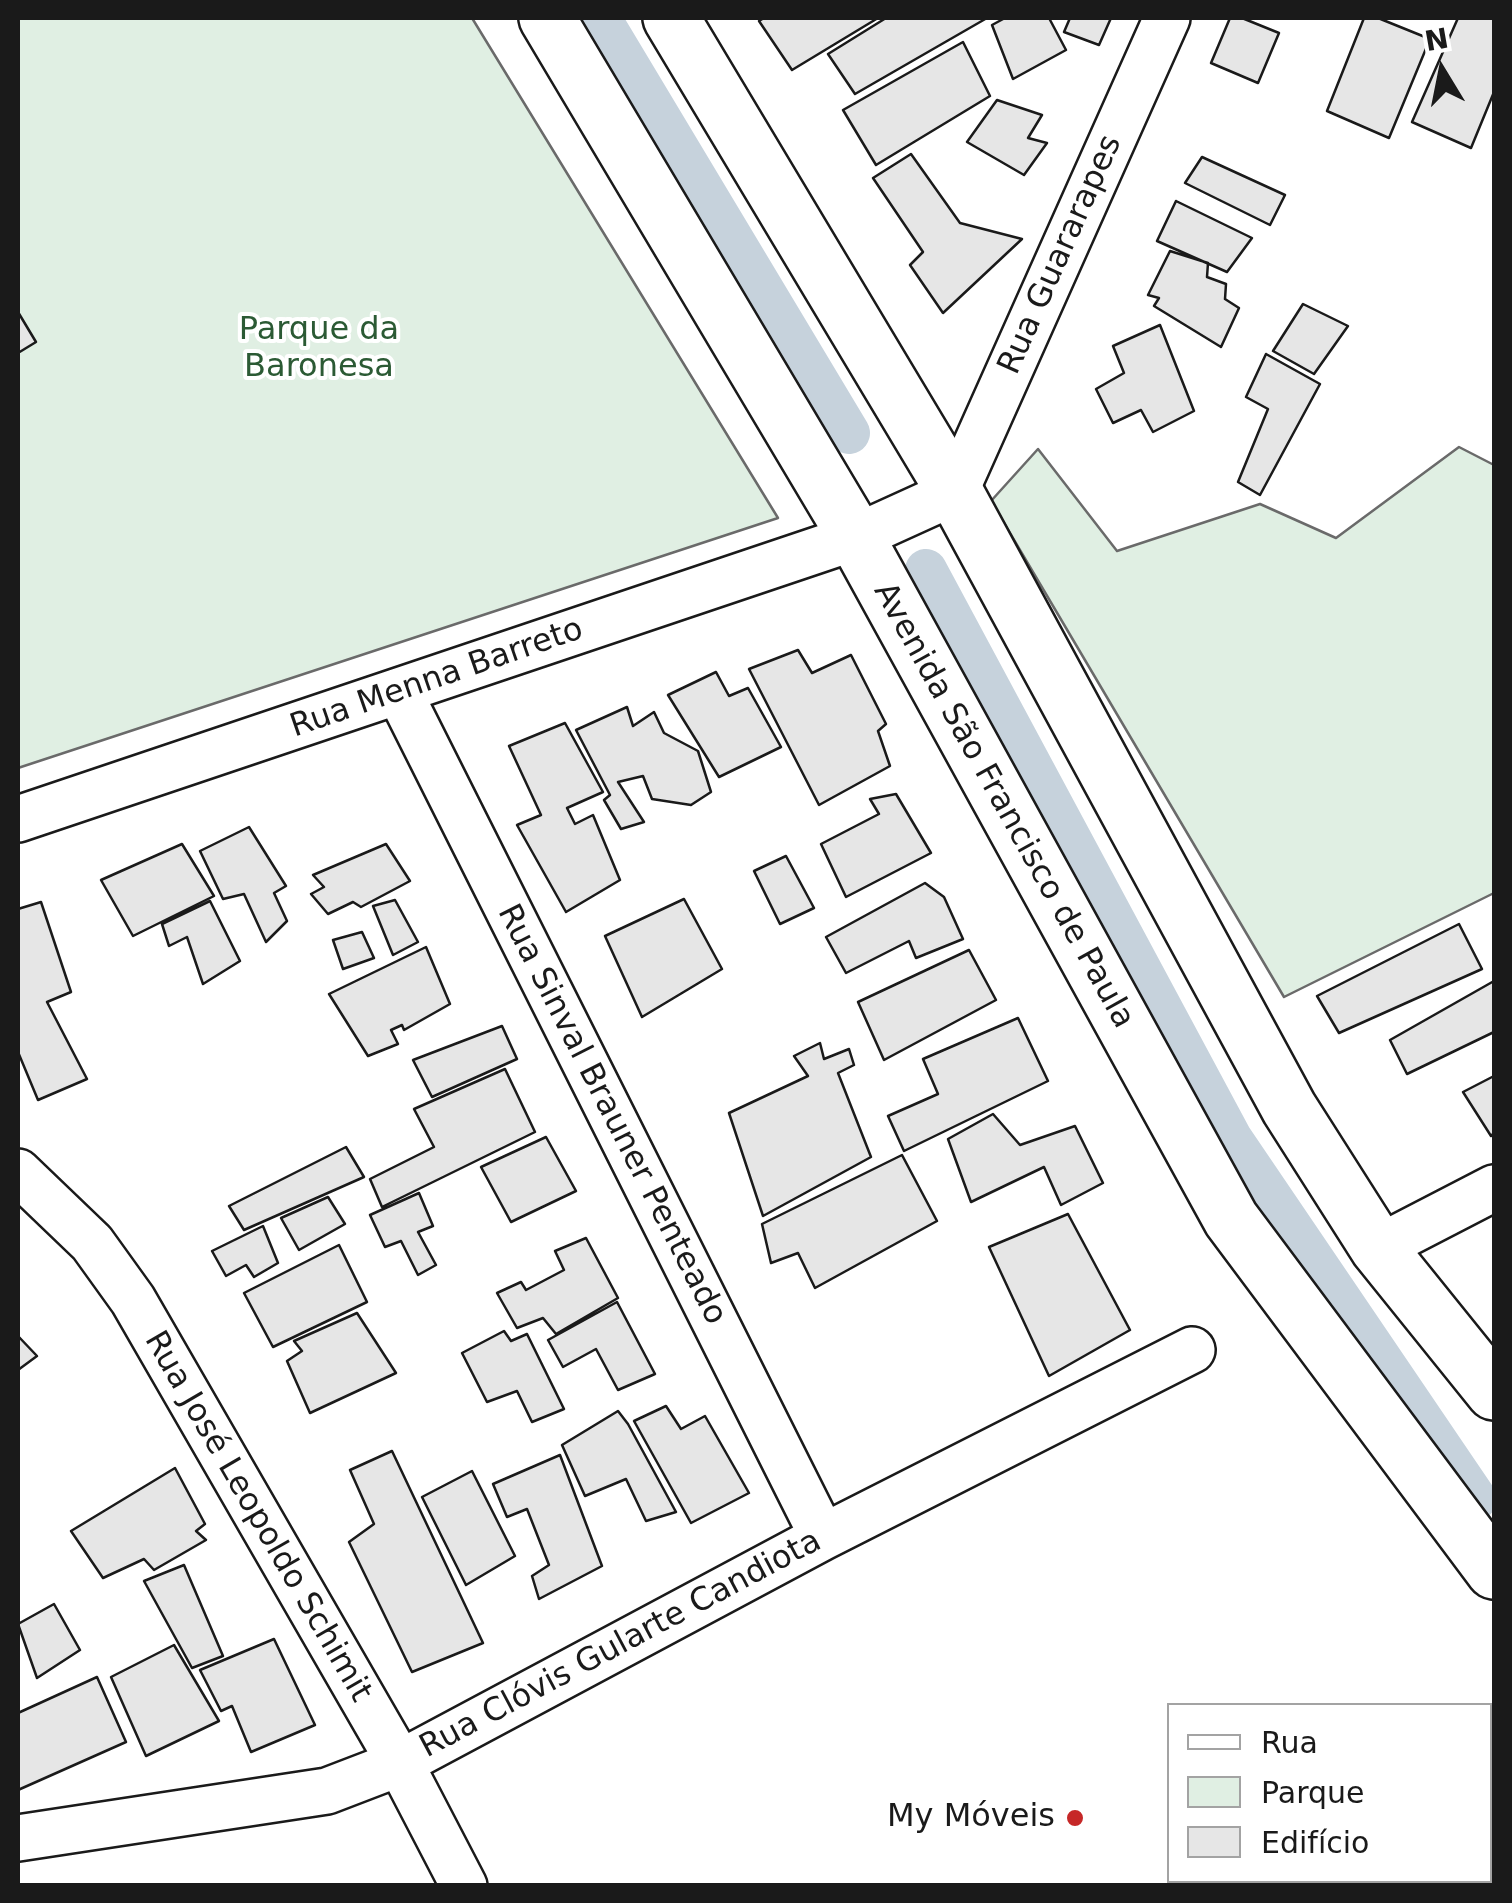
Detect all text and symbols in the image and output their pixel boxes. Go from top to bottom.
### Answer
north arrow [1392,20,1492,120]
text: N [1422,22,1451,58]
street label: Rua Guararapes [991,129,1131,381]
park label: Parque da Baronesa [239,312,399,387]
street label: Avenida São Francisco de Paula [864,576,1142,1036]
street label: Rua Menna Barreto [286,611,588,747]
street label: Rua Sinval Brauner Penteado [488,899,734,1331]
street label: Rua José Leopoldo Schimit [135,1325,379,1709]
street label: Rua Clóvis Gularte Candiota [414,1523,828,1767]
legend [1167,1703,1492,1883]
text: Rua [1261,1725,1318,1760]
text: Parque [1261,1775,1364,1810]
place label: My Móveis [887,1799,1055,1837]
marker: My Móveis [1064,1807,1086,1829]
text: Edifício [1261,1825,1369,1860]

